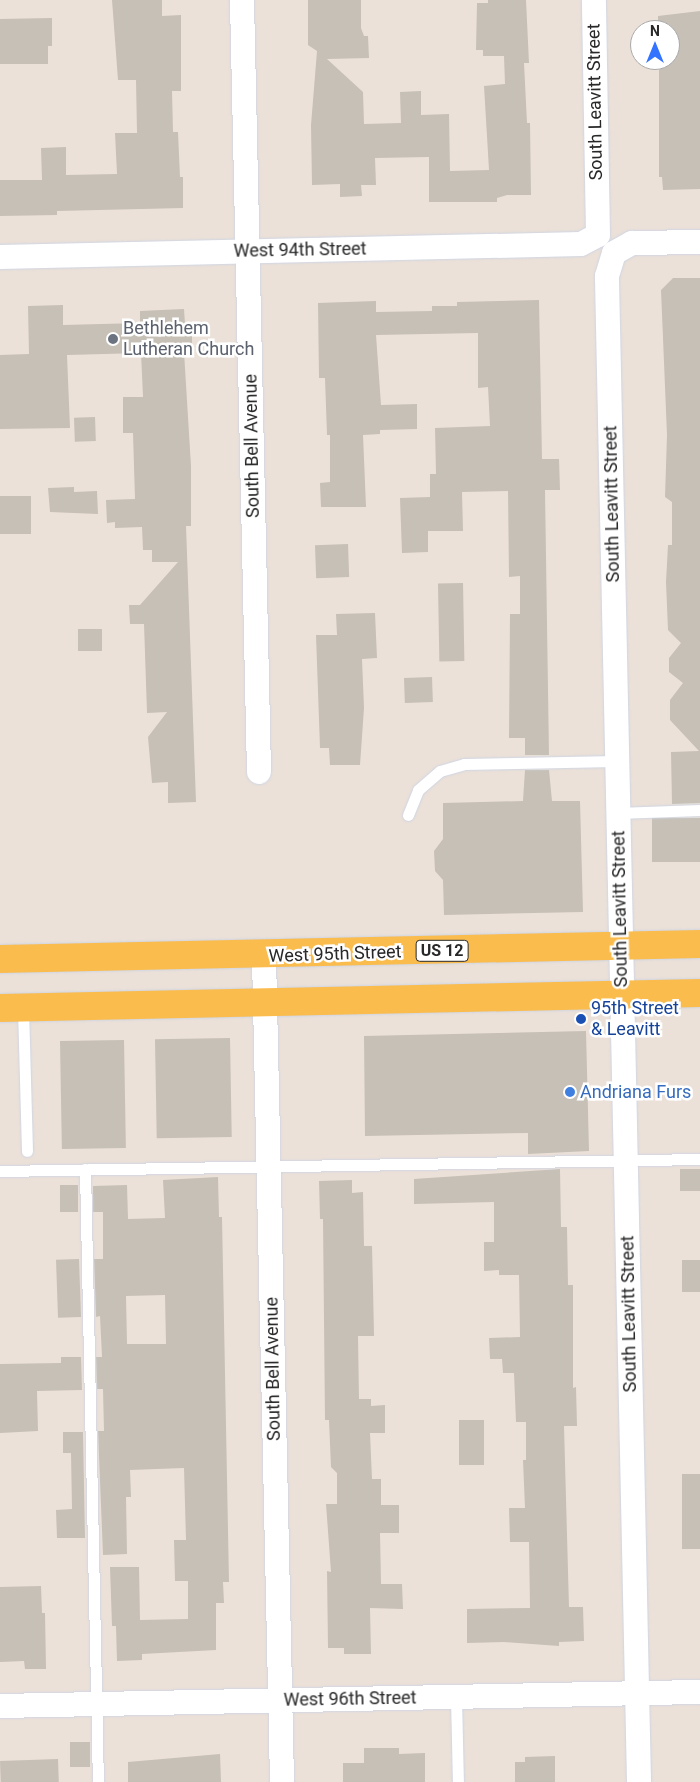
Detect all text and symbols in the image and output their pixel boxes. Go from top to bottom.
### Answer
north arrow [630,20,680,70]
street label: South Leavitt Street [583,23,607,181]
text: N [650,23,660,39]
street label: West 94th Street [233,238,367,262]
place label: Bethlehem Lutheran Church [123,318,254,360]
marker: Bethlehem Lutheran Church [107,333,119,345]
street label: South Bell Avenue [240,374,264,518]
street label: South Leavitt Street [600,425,624,583]
street label: South Leavitt Street [608,830,632,988]
road number: US 12 [414,938,470,964]
street label: West 95th Street [268,941,402,967]
place label: 95th Street & Leavitt [591,998,679,1040]
marker: 95th Street & Leavitt [575,1013,587,1025]
place label: Andriana Furs [580,1081,691,1103]
marker: Andriana Furs [564,1086,576,1098]
street label: South Leavitt Street [617,1235,641,1393]
street label: South Bell Avenue [261,1297,285,1441]
street label: West 96th Street [283,1687,417,1711]

